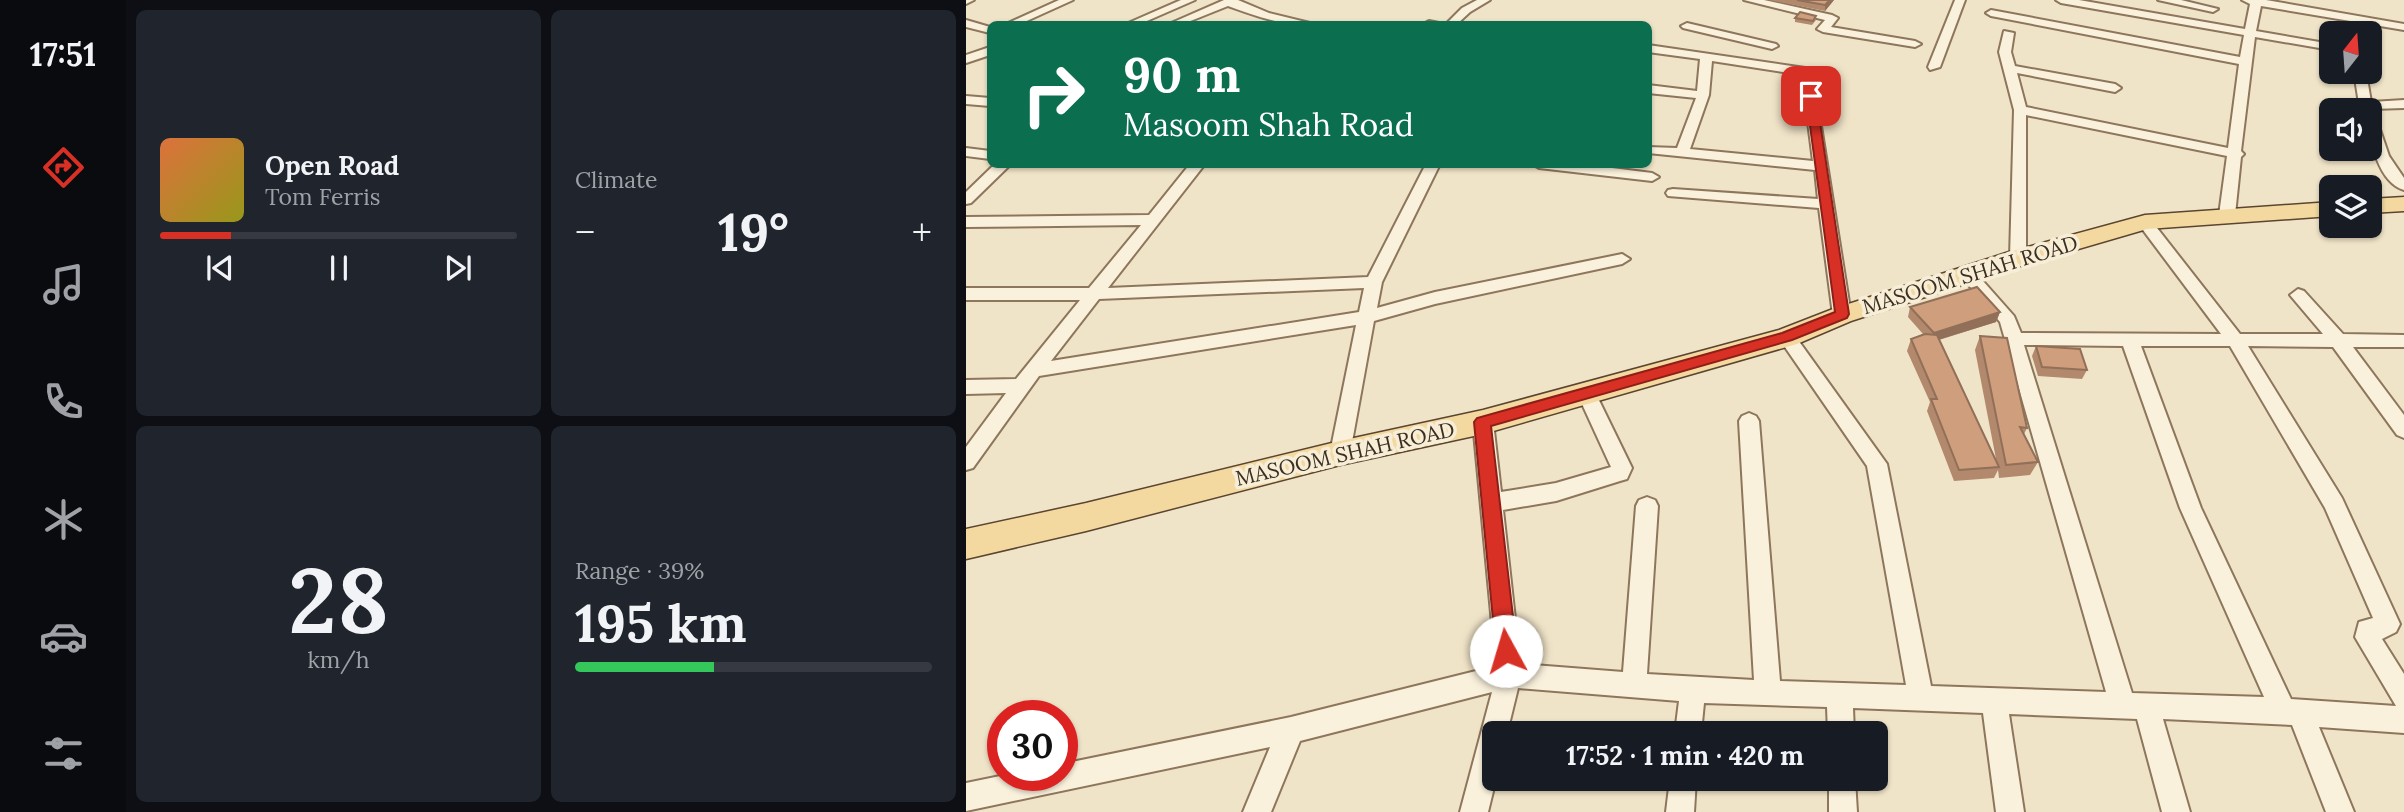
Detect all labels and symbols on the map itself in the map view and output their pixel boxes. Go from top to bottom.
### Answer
north arrow [2319,21,2382,84]
pin [1781,66,1841,126]
street label: MASOOM SHAH ROAD [1859,229,2081,320]
street label: MASOOM SHAH ROAD [1233,415,1457,492]
position arrow [1469,614,1543,688]
speed limit sign: 30 [987,700,1078,791]

